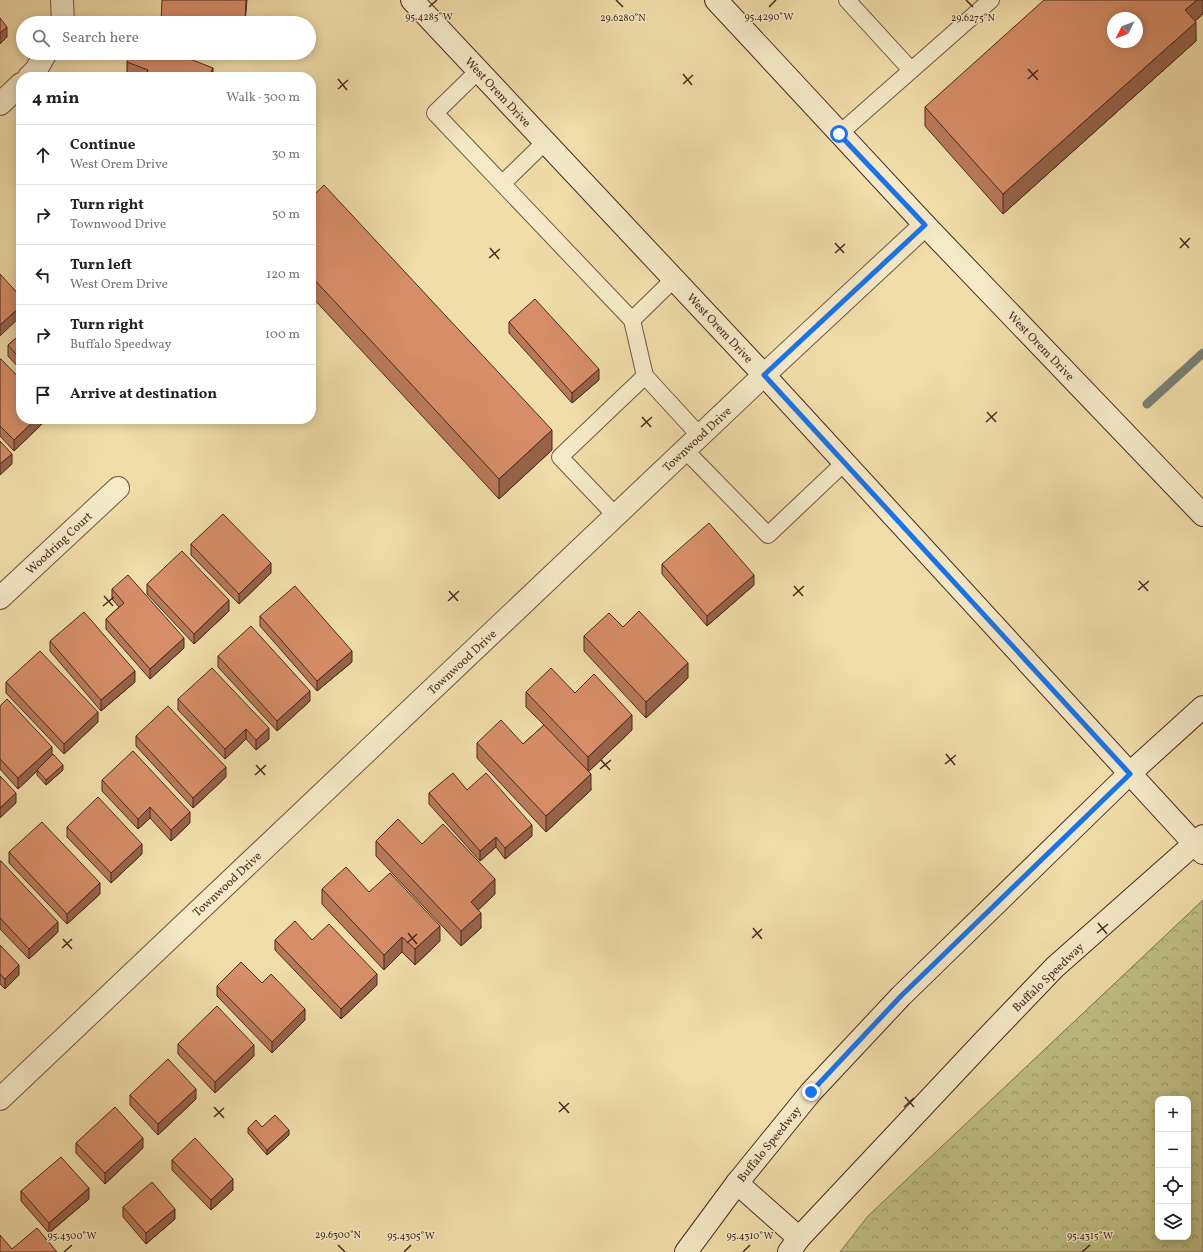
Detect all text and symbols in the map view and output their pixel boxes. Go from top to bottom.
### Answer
text: 95.4285°W [405,10,453,24]
text: 95.4290°W [745,10,793,24]
text: 29.6280°N [600,11,646,25]
text: 29.6275°N [951,11,995,25]
north arrow [1107,12,1143,48]
search box [16,16,316,60]
icon: search [30,27,52,49]
text: Search here [62,28,139,49]
street label: West Orem Drive [461,54,534,131]
text: 4 min [32,87,79,110]
text: Walk · 300 m [226,89,300,107]
route start [830,125,848,143]
text: Continue [70,135,135,156]
icon: ahead [32,144,54,166]
text: 30 m [272,146,300,164]
text: West Orem Drive [70,156,168,174]
text: Turn right [70,195,144,216]
icon: right [32,204,54,226]
text: 50 m [272,206,300,224]
text: Townwood Drive [70,216,166,234]
text: Turn left [70,255,132,276]
icon: left [32,264,54,286]
text: 120 m [266,266,300,284]
text: West Orem Drive [70,276,168,294]
street label: West Orem Drive [683,290,756,367]
street label: West Orem Drive [1003,309,1078,385]
text: Turn right [70,315,144,336]
icon: right [32,324,54,346]
text: 100 m [265,326,300,344]
text: Buffalo Speedway [70,336,171,354]
icon: arrive [32,384,54,406]
text: Arrive at destination [70,384,217,405]
street label: Townwood Drive [660,403,736,476]
street label: Woodring Court [23,509,96,579]
street label: Townwood Drive [425,626,501,699]
street label: Townwood Drive [190,848,266,921]
street label: Buffalo Speedway [1009,939,1088,1016]
route end [802,1083,820,1101]
map controls [1155,1096,1191,1240]
button: + [1155,1096,1191,1132]
street label: Buffalo Speedway [734,1103,806,1186]
button: − [1155,1132,1191,1168]
button: locate [1155,1168,1191,1204]
button: layers [1155,1204,1191,1240]
text: 29.6300°N [315,1228,362,1242]
text: 95.4300°W [47,1229,97,1243]
text: 95.4305°W [387,1229,435,1243]
text: 95.4310°W [727,1229,773,1243]
text: 95.4315°W [1067,1229,1113,1243]

